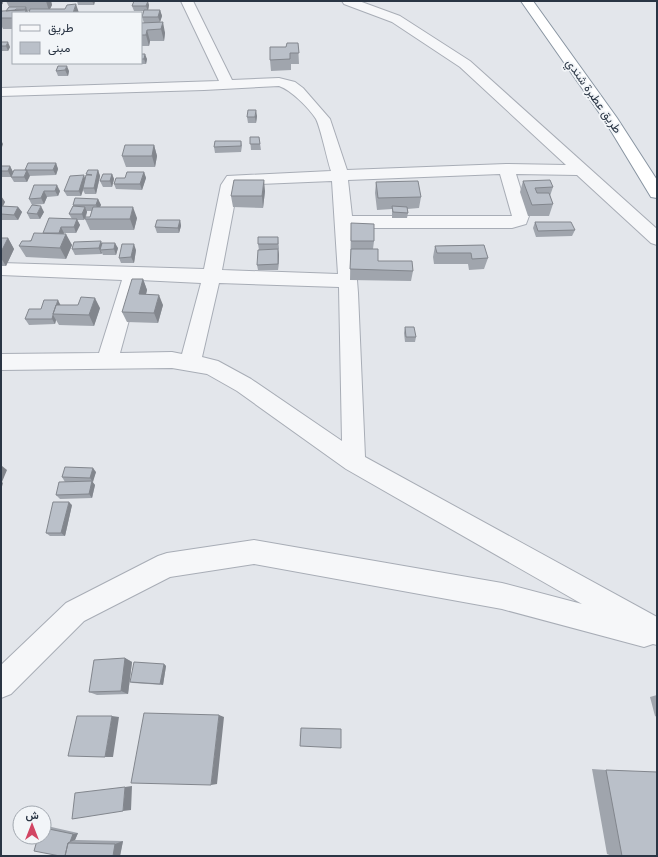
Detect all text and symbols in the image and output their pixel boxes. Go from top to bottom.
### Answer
legend [12,12,142,64]
text: طريق [48,21,74,36]
text: مبنى [48,41,70,56]
street label: طريق عطبرة شندي [561,56,625,138]
north arrow [12,805,52,845]
text: ش [25,809,39,822]

